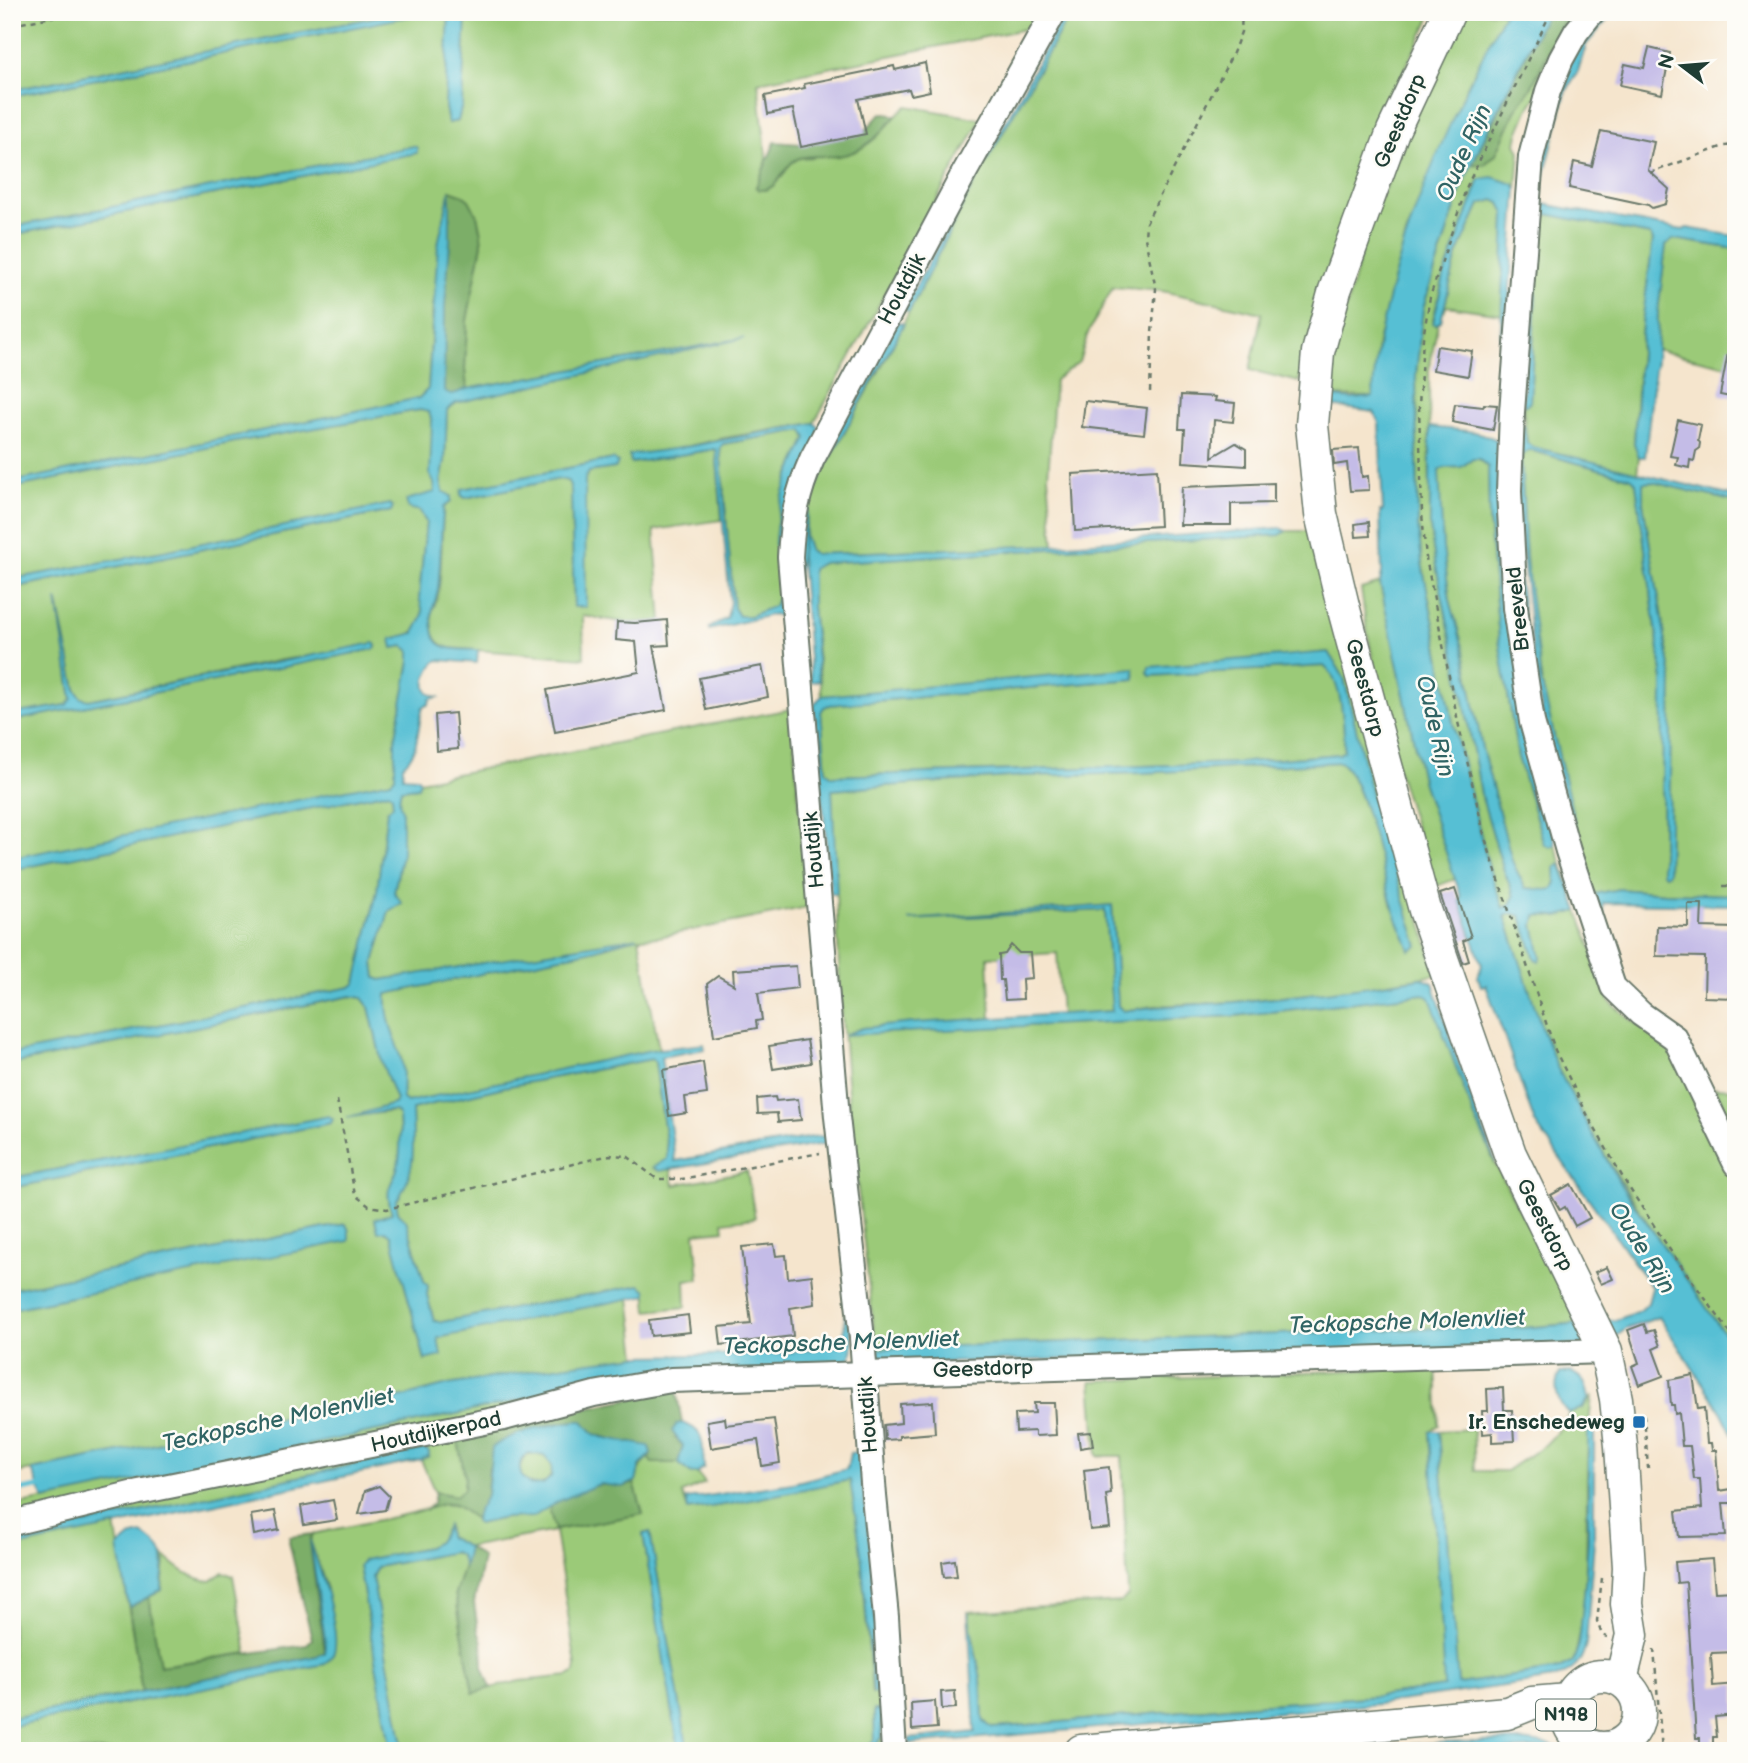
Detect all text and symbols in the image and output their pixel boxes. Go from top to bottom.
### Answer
north arrow [1646,32,1716,102]
text: N [1654,52,1680,72]
street label: Geestdorp [1369,70,1431,172]
water label: Oude Rijn [1430,100,1498,206]
street label: Houtdijk [873,249,931,329]
street label: Breeveld [1501,565,1535,653]
street label: Geestdorp [1340,636,1390,740]
water label: Oude Rijn [1410,673,1460,779]
street label: Houtdijk [798,810,830,889]
street label: Geestdorp [1511,1175,1579,1275]
water label: Oude Rijn [1603,1197,1681,1299]
water label: Teckopsche Molenvliet [1288,1304,1527,1340]
water label: Teckopsche Molenvliet [722,1325,961,1361]
street label: Geestdorp [932,1355,1034,1383]
street label: Houtdijk [853,1375,883,1454]
water label: Teckopsche Molenvliet [159,1382,397,1458]
street label: Houtdijkerpad [369,1406,503,1458]
place label: Ir. Enschedeweg [1468,1410,1625,1435]
marker: Ir. Enschedeweg [1631,1414,1647,1430]
road number: N198 [1536,1700,1596,1730]

